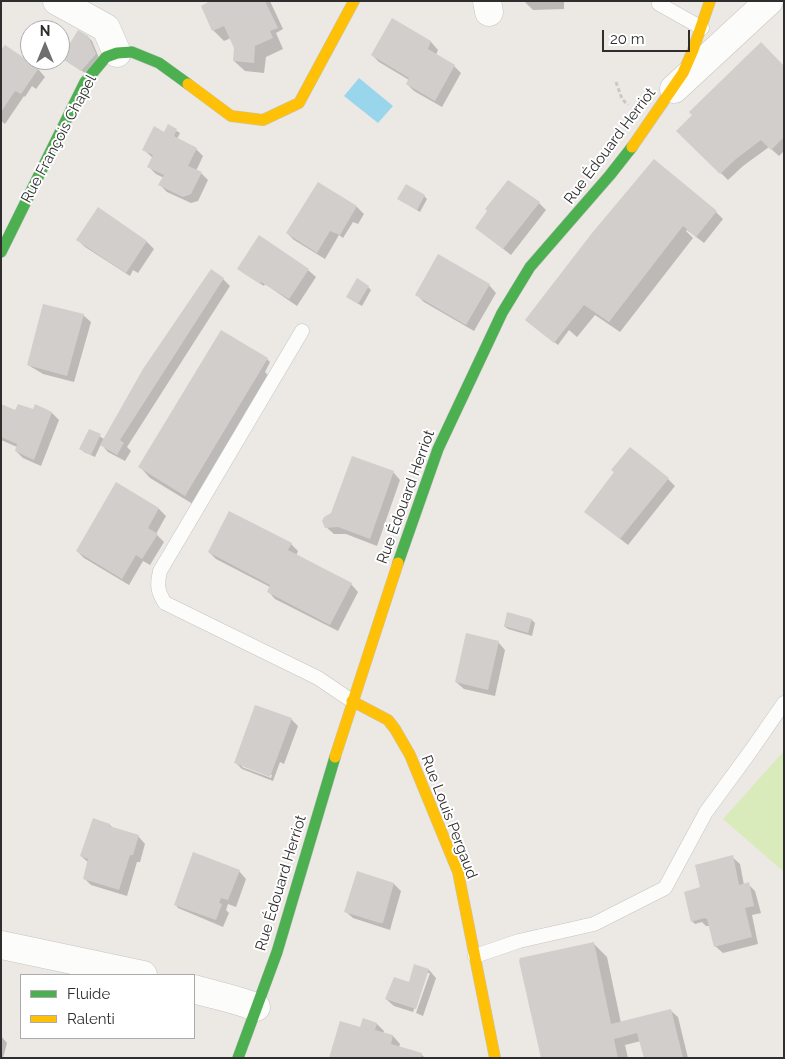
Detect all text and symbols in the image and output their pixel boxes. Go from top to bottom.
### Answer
north arrow [20,20,70,70]
scale bar [605,20,692,52]
text: N [40,23,50,39]
text: 20 m [610,30,645,48]
street label: Rue François Chapel [18,72,100,206]
street label: Rue Édouard Herriot [560,84,660,208]
street label: Rue Édouard Herriot [373,428,439,566]
street label: Rue Louis Pergaud [417,753,481,881]
street label: Rue Édouard Herriot [252,813,310,953]
legend [20,974,195,1039]
text: Fluide [67,985,110,1003]
text: Ralenti [67,1010,115,1028]

